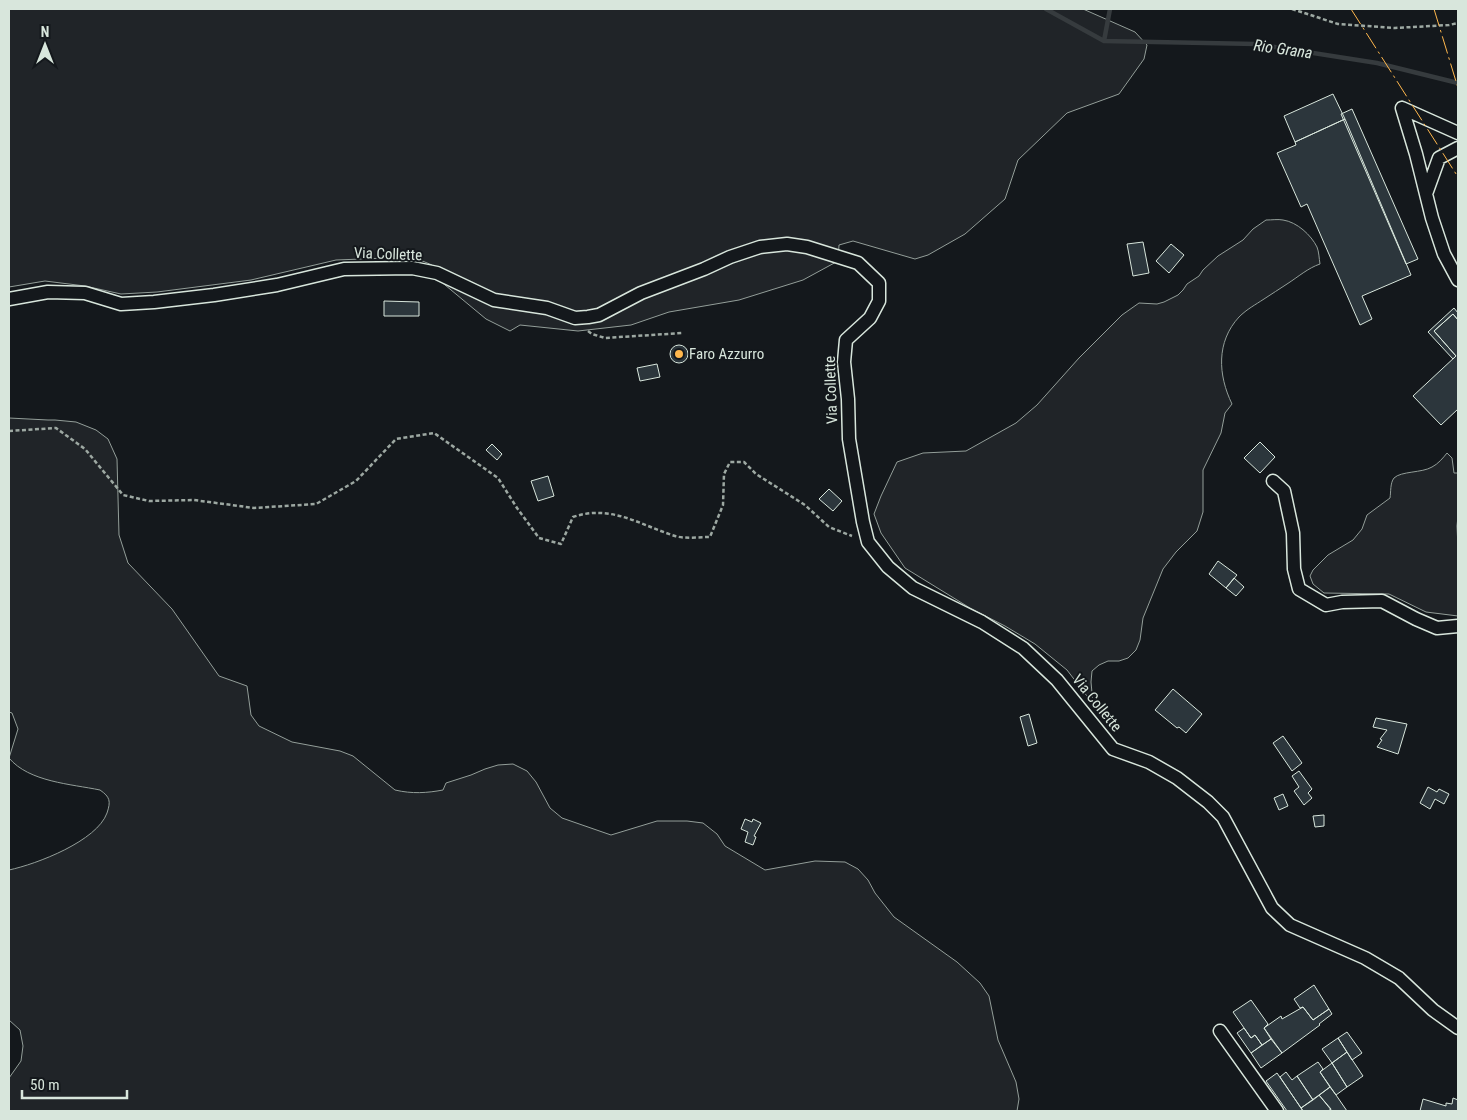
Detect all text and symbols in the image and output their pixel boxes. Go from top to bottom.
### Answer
north arrow [20,20,70,70]
text: N [41,24,49,40]
water label: Rio Grana [1252,35,1314,63]
street label: Via Collette [354,244,422,264]
place label: Faro Azzurro [689,345,764,363]
marker: Faro Azzurro [673,348,685,360]
street label: Via Collette [821,356,841,424]
street label: Via Collette [1069,671,1125,735]
scale bar [22,1068,128,1100]
text: 50 m [30,1076,60,1094]

